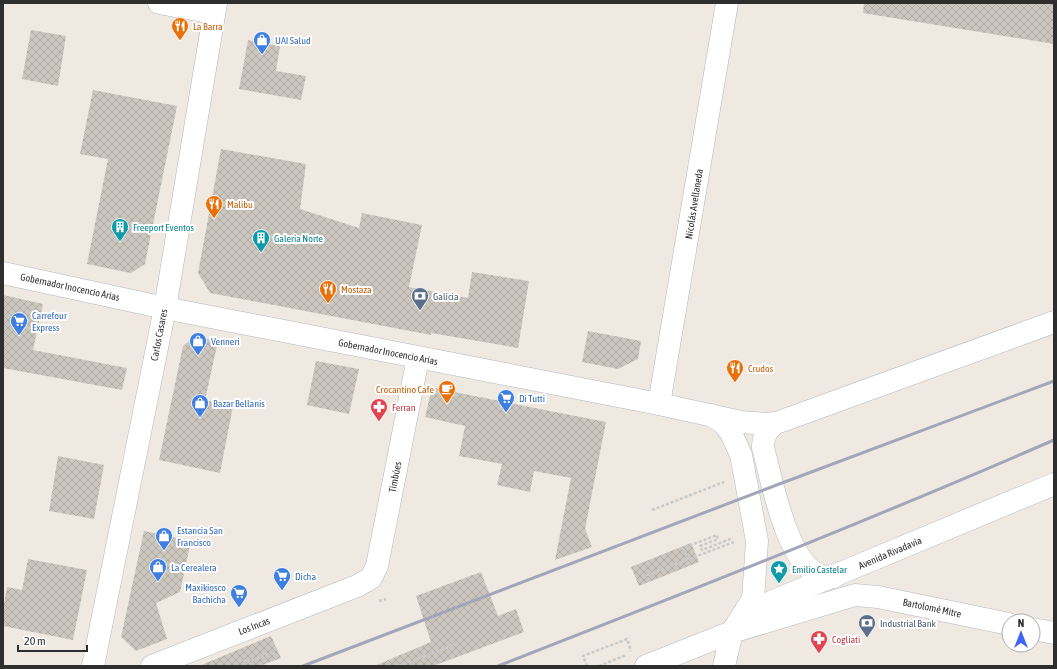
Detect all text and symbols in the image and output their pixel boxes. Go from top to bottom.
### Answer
restaurant icon: La Barra [170,16,190,41]
place label: La Barra [193,21,223,32]
shop icon: UAI Salud [252,30,272,55]
place label: UAI Salud [275,35,311,46]
street label: Nicolás Avellaneda [683,168,705,240]
restaurant icon: Malibu [204,194,224,219]
place label: Malibu [227,199,253,210]
building icon: Freeport Eventos [110,217,130,242]
place label: Freeport Eventos [133,222,194,233]
building icon: Galeria Norte [251,228,271,253]
place label: Galeria Norte [274,233,324,244]
street label: Gobernador Inocencio Arias [19,271,121,303]
restaurant icon: Mostaza [318,279,338,304]
place label: Mostaza [341,284,372,295]
bank icon: Galicia [410,286,430,311]
place label: Galicia [433,291,459,302]
street label: Carlos Casares [149,308,170,362]
place label: Carrefour Express [32,310,68,333]
supermarket icon: Carrefour Express [9,311,29,336]
shop icon: Venneri [188,331,208,356]
place label: Venneri [211,336,240,347]
street label: Gobernador Inocencio Arias [337,337,439,367]
restaurant icon: Crudos [725,358,745,383]
place label: Crudos [748,363,774,374]
cafe icon: Crocantino Cafe [437,379,457,404]
place label: Crocantino Cafe [376,384,434,395]
supermarket icon: Di Tutti [496,388,516,413]
shop icon: Bazar Bellanis [190,393,210,418]
place label: Di Tutti [519,393,545,404]
pharmacy icon: Ferran [369,397,389,422]
place label: Bazar Bellanis [213,398,265,409]
place label: Ferran [392,402,416,413]
street label: Timbúes [387,460,403,493]
place label: Estancia San Francisco [177,525,223,548]
shop icon: Estancia San Francisco [154,526,174,551]
street label: Avenida Rivadavia [857,535,924,571]
shop icon: La Cerealera [148,557,168,582]
place icon: Emilio Castelar [769,559,789,584]
place label: La Cerealera [171,562,217,573]
place label: Emilio Castelar [792,564,848,575]
supermarket icon: Dicha [272,566,292,591]
place label: Dicha [295,571,316,582]
place label: Maxikiosco Bachicha [185,582,226,605]
supermarket icon: Maxikiosco Bachicha [229,583,249,608]
street label: Bartolomé Mitre [902,596,963,620]
bank icon: Industrial Bank [857,613,877,638]
north arrow [1001,613,1041,653]
street label: Los Incas [237,615,272,637]
text: N [1018,617,1024,629]
place label: Industrial Bank [880,618,937,629]
scale bar [18,627,87,653]
pharmacy icon: Cogliati [809,629,829,654]
text: 20 m [24,634,46,648]
place label: Cogliati [832,634,860,645]

